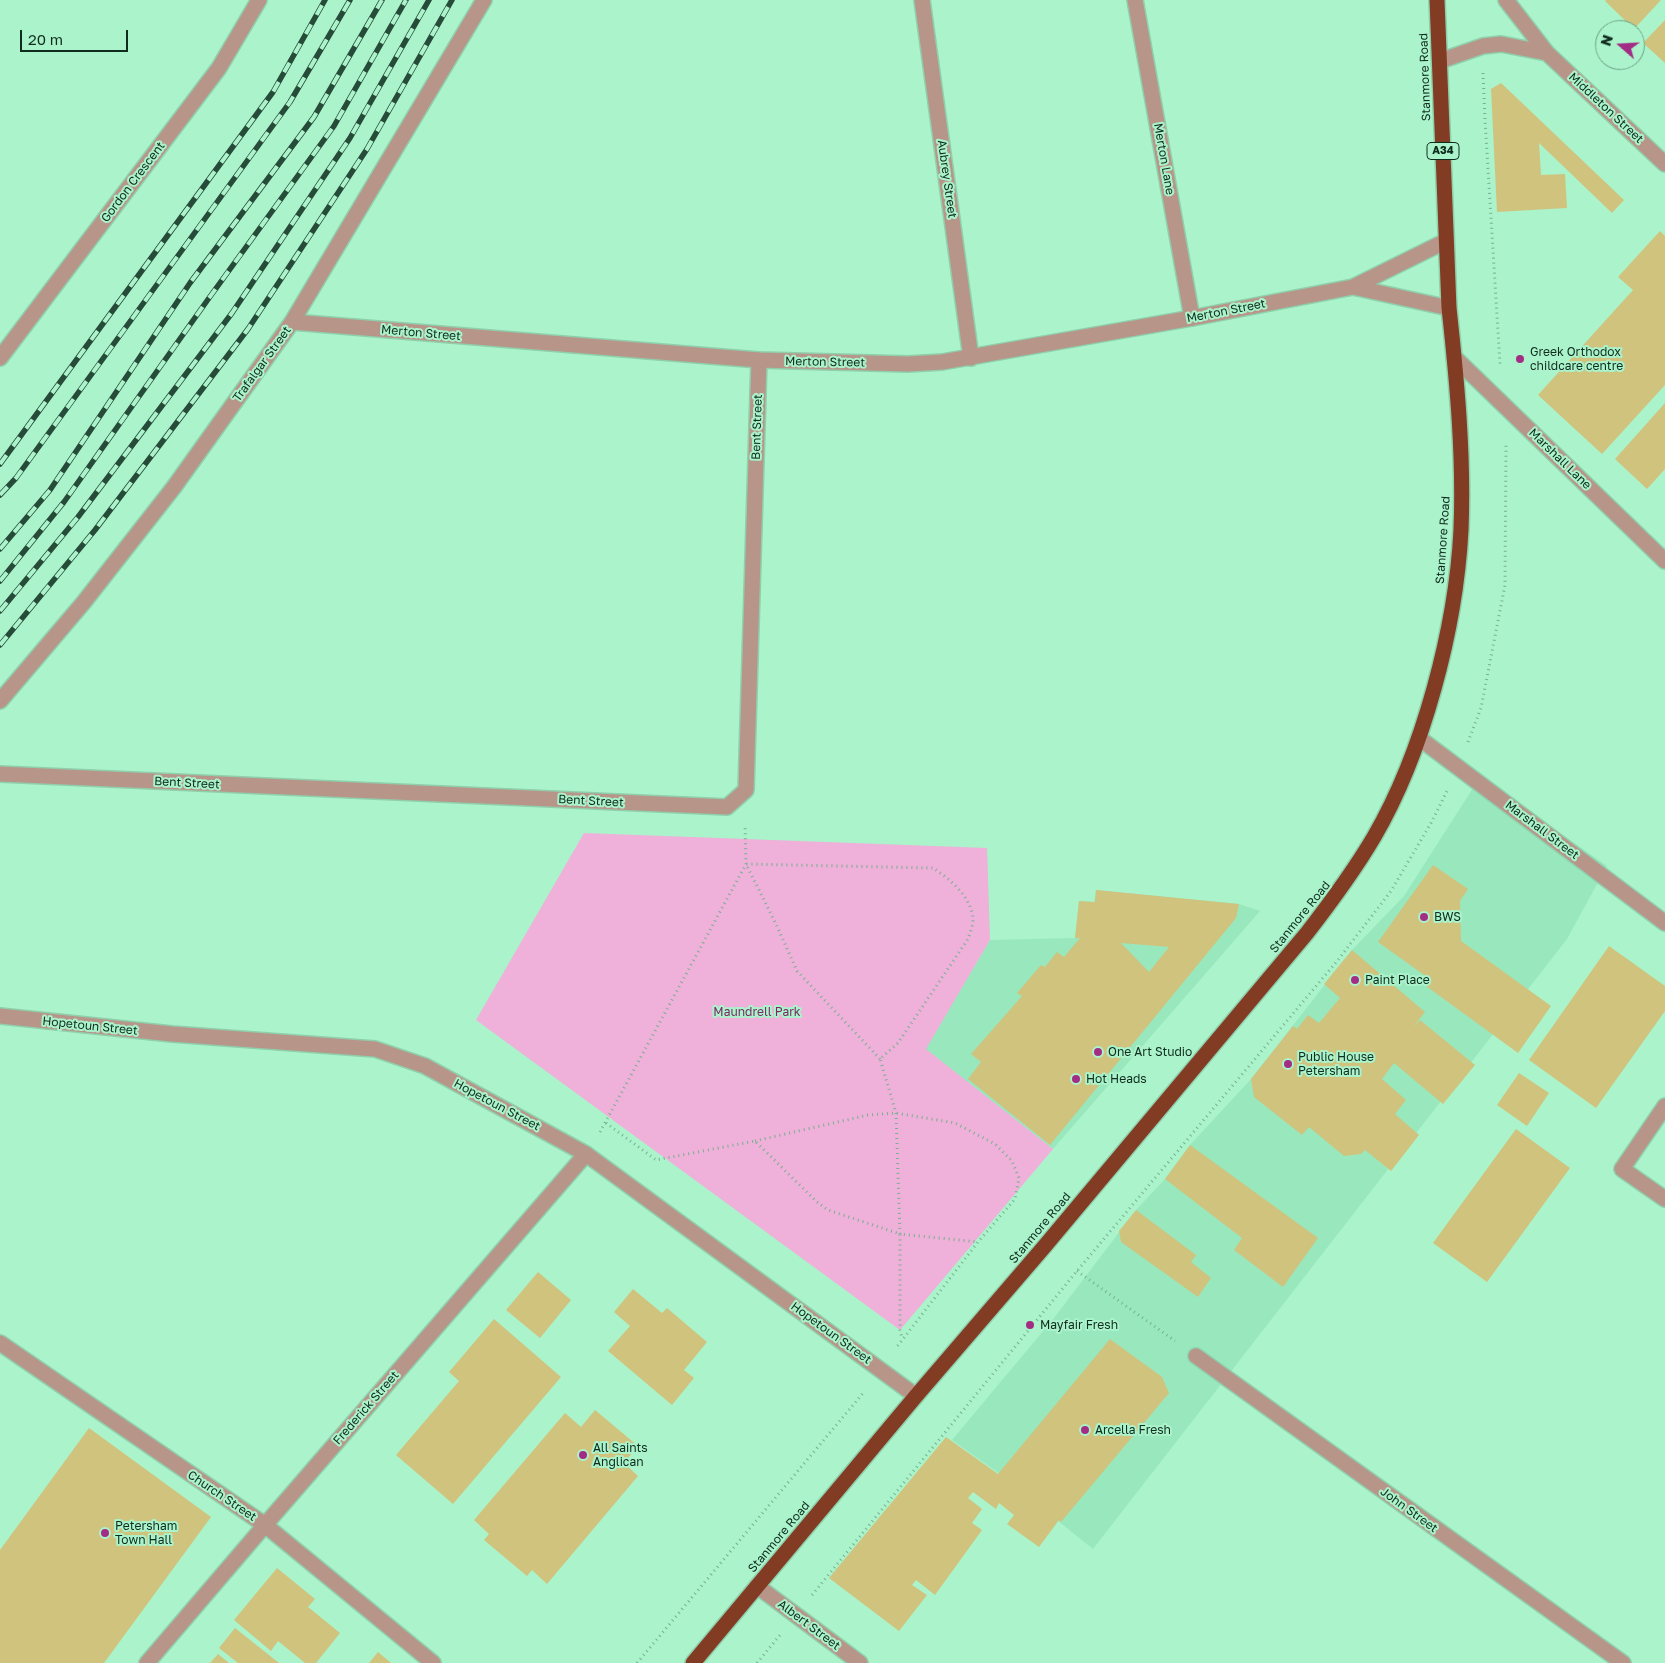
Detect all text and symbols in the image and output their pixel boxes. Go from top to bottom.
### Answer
scale bar [22,20,130,52]
north arrow [1595,20,1645,70]
text: 20 m [28,30,63,48]
text: N [1597,32,1616,48]
street label: Stanmore Road [1416,33,1434,121]
street label: Middleton Street [1566,70,1646,146]
street label: Merton Lane [1151,122,1177,196]
street label: Gordon Crescent [98,139,168,225]
street label: Aubrey Street [934,139,960,219]
road number: A34 [1427,142,1459,160]
street label: Merton Street [1185,296,1267,326]
street label: Merton Street [380,322,462,344]
street label: Trafalgar Street [230,323,294,405]
place label: Greek Orthodox childcare centre [1530,345,1623,373]
marker: Greek Orthodox childcare centre [1514,353,1526,365]
street label: Merton Street [785,354,865,370]
street label: Bent Street [749,394,765,460]
street label: Marshall Lane [1526,426,1594,492]
street label: Stanmore Road [1433,496,1453,584]
street label: Bent Street [154,774,220,792]
street label: Bent Street [558,792,624,810]
street label: Marshall Street [1502,798,1582,862]
street label: Stanmore Road [1267,878,1333,956]
place label: BWS [1434,910,1461,924]
marker: BWS [1418,911,1430,923]
place label: Paint Place [1365,973,1430,987]
marker: Paint Place [1349,974,1361,986]
park label: Maundrell Park [713,1005,801,1019]
street label: Hopetoun Street [42,1014,138,1038]
place label: One Art Studio [1108,1045,1192,1059]
marker: One Art Studio [1092,1046,1104,1058]
place label: Public House Petersham [1298,1050,1374,1078]
marker: Public House Petersham [1282,1058,1294,1070]
place label: Hot Heads [1086,1072,1147,1086]
marker: Hot Heads [1070,1073,1082,1085]
street label: Hopetoun Street [451,1076,543,1134]
street label: Stanmore Road [1006,1190,1074,1266]
street label: Hopetoun Street [788,1299,874,1367]
place label: Mayfair Fresh [1040,1318,1118,1332]
marker: Mayfair Fresh [1024,1319,1036,1331]
street label: Frederick Street [330,1368,402,1448]
place label: Arcella Fresh [1095,1423,1171,1437]
marker: Arcella Fresh [1079,1424,1091,1436]
place label: All Saints Anglican [593,1441,648,1469]
marker: All Saints Anglican [577,1449,589,1461]
street label: Church Street [185,1468,259,1524]
street label: John Street [1378,1484,1440,1536]
street label: Stanmore Road [745,1499,813,1575]
place label: Petersham Town Hall [115,1519,177,1547]
marker: Petersham Town Hall [99,1527,111,1539]
street label: Albert Street [775,1597,843,1653]

